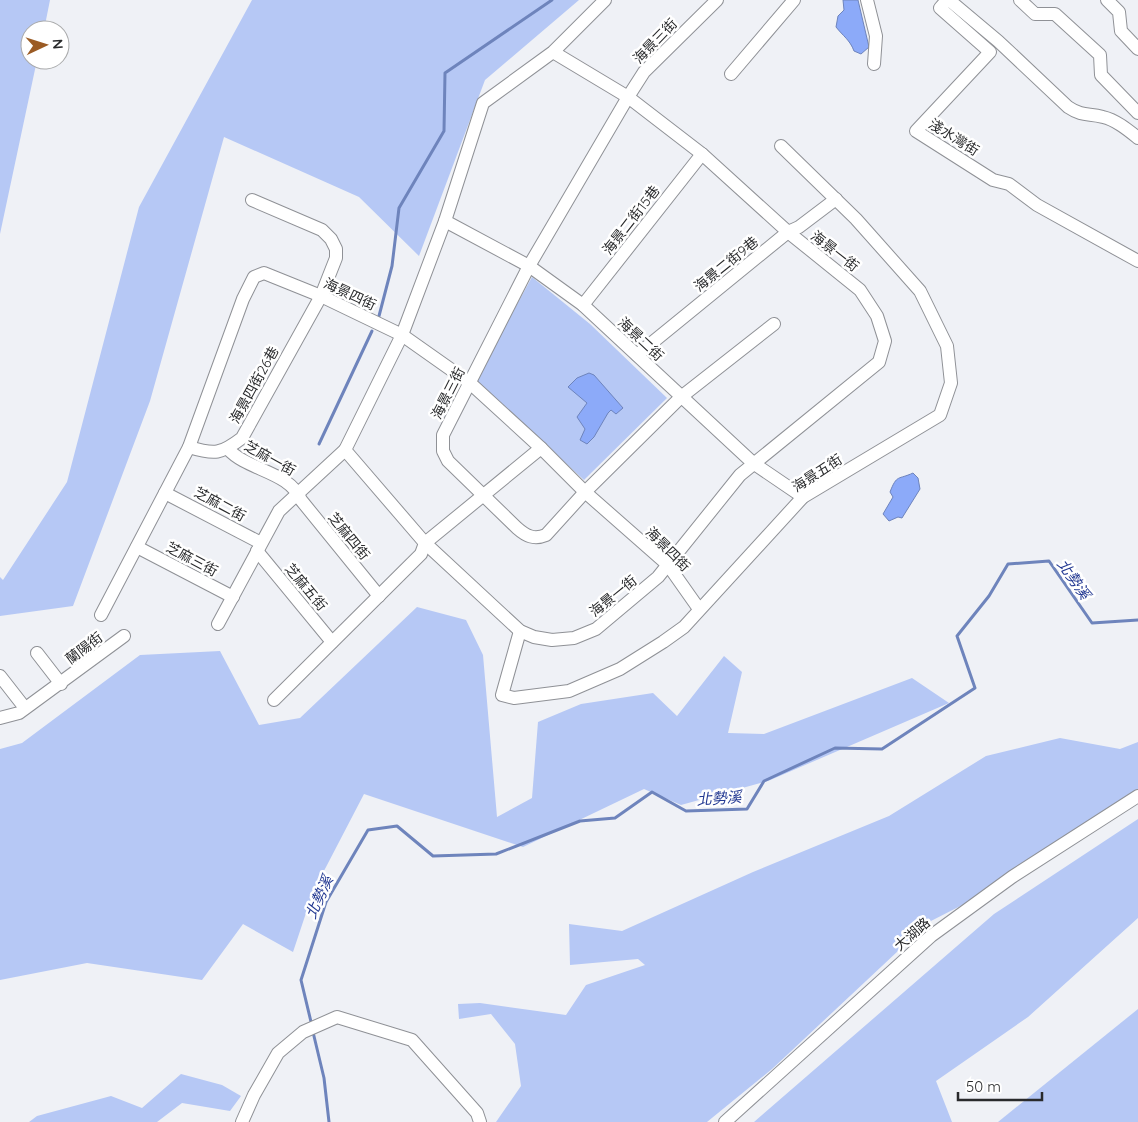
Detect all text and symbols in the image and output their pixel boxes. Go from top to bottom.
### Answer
street label: 海景三街 [629,15,681,67]
north arrow [20,20,70,70]
text: N [49,38,67,50]
street label: 淺水灣街 [925,115,983,159]
street label: 海景二街15巷 [598,182,664,258]
street label: 海景一街 [807,227,863,275]
street label: 海景二街9巷 [690,233,762,295]
street label: 海景四街 [321,274,379,314]
street label: 海景二街 [614,313,668,365]
street label: 海景四街26巷 [225,343,283,427]
street label: 海景三街 [427,364,469,422]
street label: 芝麻一街 [241,437,299,479]
street label: 海景五街 [789,450,845,496]
street label: 芝麻二街 [191,483,249,525]
street label: 芝麻四街 [324,509,374,563]
street label: 海景四街 [642,523,694,575]
street label: 芝麻三街 [163,538,221,580]
water label: 北勢溪 [1053,555,1096,605]
street label: 芝麻五街 [281,560,331,614]
street label: 海景一街 [586,571,640,621]
street label: 蘭陽街 [62,628,106,668]
water label: 北勢溪 [696,787,744,809]
water label: 北勢溪 [301,871,338,921]
street label: 大湖路 [890,913,934,955]
scale bar [958,1070,1042,1102]
text: 50 m [966,1077,1001,1096]

